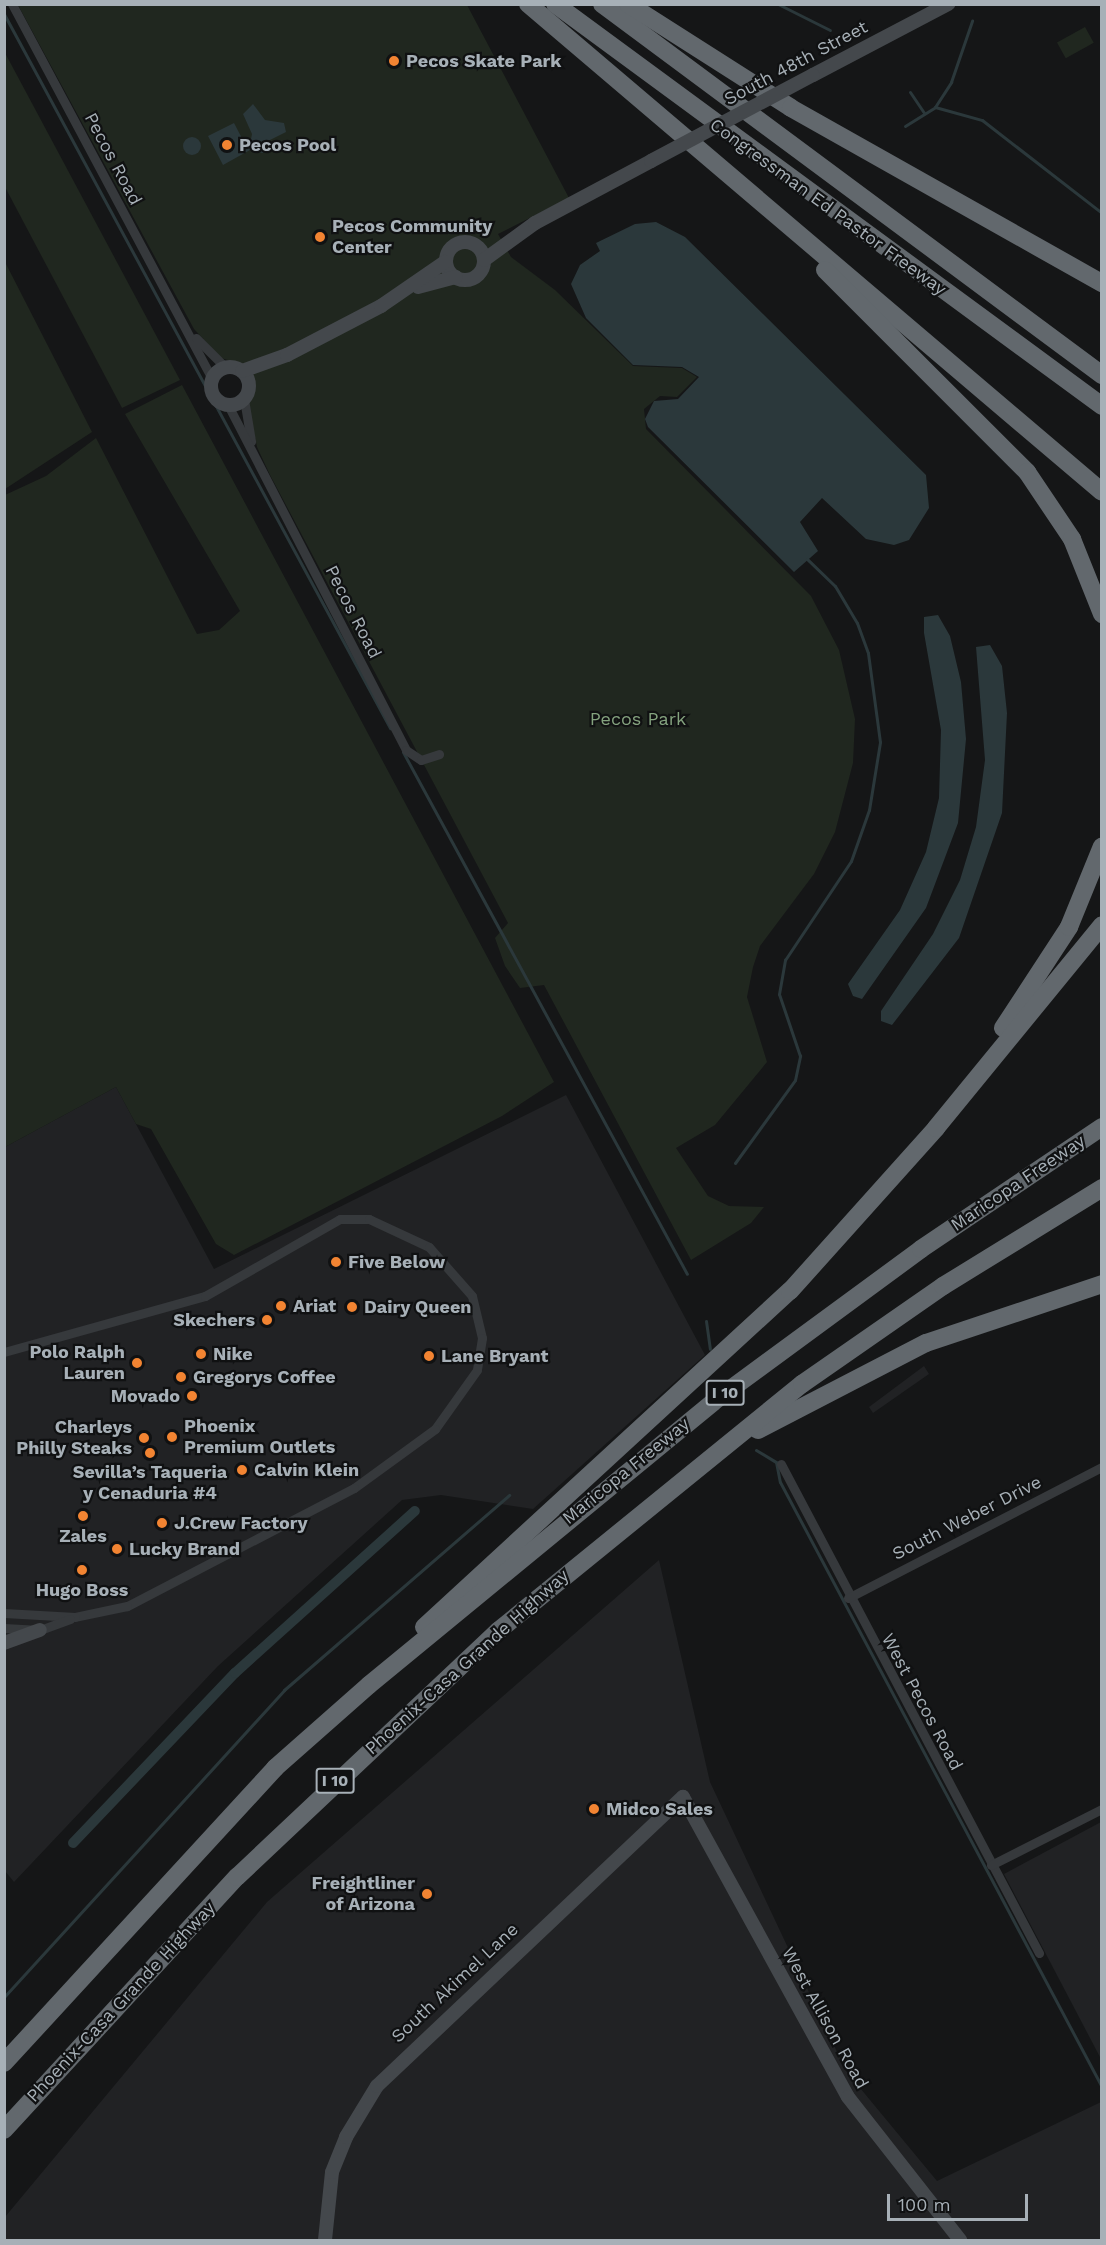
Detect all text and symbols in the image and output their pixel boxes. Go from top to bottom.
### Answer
street label: South 48th Street [721,16,871,110]
place label: Pecos Skate Park [406,50,562,72]
marker: Pecos Skate Park [387,54,401,68]
street label: Pecos Road [80,109,146,209]
street label: Congressman Ed Pastor Freeway [705,114,951,300]
place label: Pecos Pool [239,134,336,156]
marker: Pecos Pool [220,138,234,152]
place label: Pecos Community Center [332,216,492,258]
marker: Pecos Community Center [313,230,327,244]
street label: Pecos Road [320,562,386,662]
park label: Pecos Park [590,708,686,730]
street label: Maricopa Freeway [947,1130,1089,1236]
place label: Five Below [348,1251,445,1273]
marker: Five Below [329,1255,343,1269]
place label: Ariat [293,1295,336,1317]
place label: Dairy Queen [364,1296,472,1318]
marker: Ariat [274,1299,288,1313]
marker: Dairy Queen [345,1300,359,1314]
place label: Skechers [173,1309,255,1331]
marker: Skechers [260,1313,274,1327]
place label: Polo Ralph Lauren [30,1342,125,1384]
place label: Nike [213,1343,253,1365]
place label: Lane Bryant [441,1345,548,1367]
marker: Nike [194,1347,208,1361]
marker: Lane Bryant [422,1349,436,1363]
marker: Polo Ralph Lauren [130,1356,144,1370]
place label: Gregorys Coffee [193,1366,336,1388]
marker: Gregorys Coffee [174,1370,188,1384]
road number: I 10 [706,1380,744,1406]
place label: Movado [111,1385,180,1407]
marker: Movado [185,1389,199,1403]
street label: Maricopa Freeway [558,1413,694,1529]
place label: Phoenix Premium Outlets [184,1416,335,1458]
place label: Charleys Philly Steaks [16,1417,132,1460]
marker: Phoenix Premium Outlets [165,1430,179,1444]
marker: Charleys Philly Steaks [137,1431,151,1445]
marker: Sevilla’s Taqueria y Cenaduria #4 [143,1446,157,1460]
place label: Calvin Klein [254,1459,359,1481]
place label: Sevilla’s Taqueria y Cenaduria #4 [73,1462,227,1504]
marker: Calvin Klein [235,1463,249,1477]
street label: South Weber Drive [888,1471,1046,1565]
marker: Zales [76,1509,90,1523]
place label: J.Crew Factory [174,1512,308,1534]
marker: J.Crew Factory [155,1516,169,1530]
place label: Zales [59,1525,107,1547]
place label: Lucky Brand [129,1538,240,1560]
marker: Lucky Brand [110,1542,124,1556]
marker: Hugo Boss [75,1563,89,1577]
street label: Phoenix-Casa Grande Highway [361,1565,573,1759]
place label: Hugo Boss [36,1579,128,1601]
street label: West Pecos Road [877,1630,967,1774]
road number: I 10 [316,1768,354,1794]
place label: Midco Sales [606,1798,713,1820]
marker: Midco Sales [587,1802,601,1816]
place label: Freightliner of Arizona [311,1873,415,1916]
marker: Freightliner of Arizona [420,1887,434,1901]
street label: Phoenix-Casa Grande Highway [22,1897,220,2107]
street label: South Akimel Lane [387,1918,523,2048]
street label: West Allison Road [777,1943,873,2093]
scale bar [890,2182,1031,2220]
text: 100 m [898,2194,951,2215]

